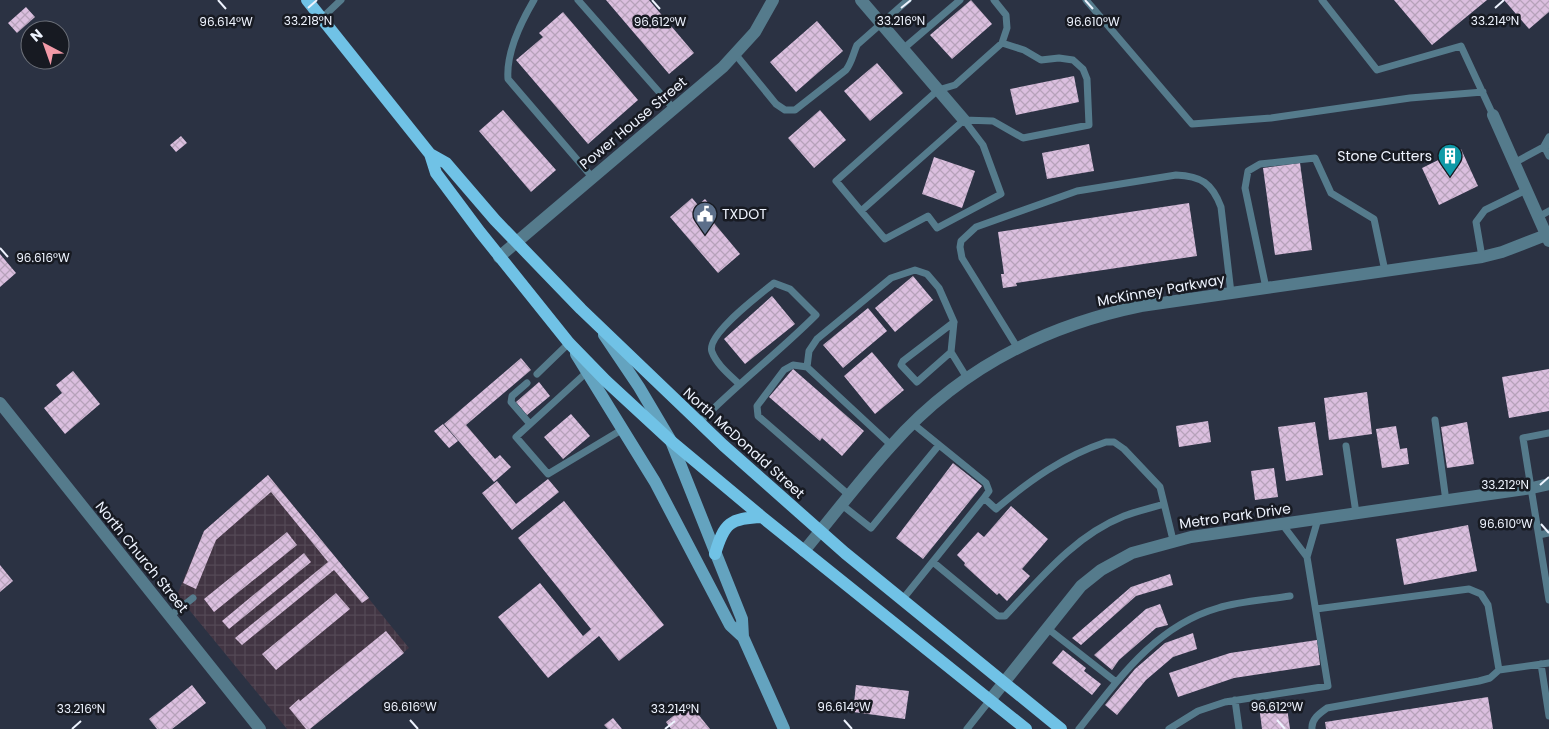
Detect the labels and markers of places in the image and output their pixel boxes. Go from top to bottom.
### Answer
building icon: Stone Cutters [1437,143,1463,177]
place label: Stone Cutters [1337,146,1432,166]
public building icon: TXDOT [692,201,718,235]
place label: TXDOT [722,204,767,224]

